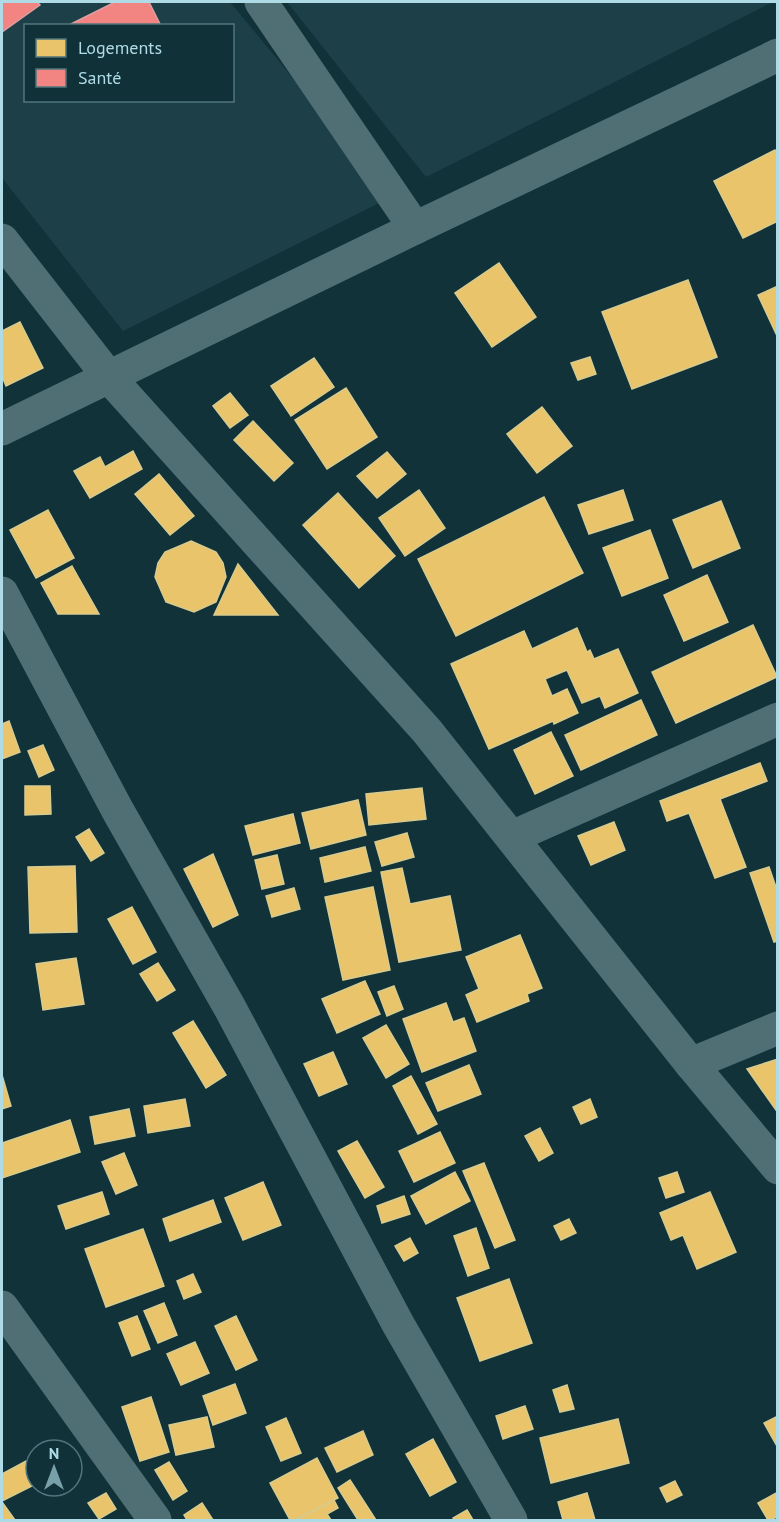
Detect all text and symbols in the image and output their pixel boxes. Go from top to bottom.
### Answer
legend [24,24,234,102]
text: Logements [78,36,162,59]
text: Santé [78,66,121,89]
north arrow [24,1438,84,1498]
text: N [49,1443,59,1463]

